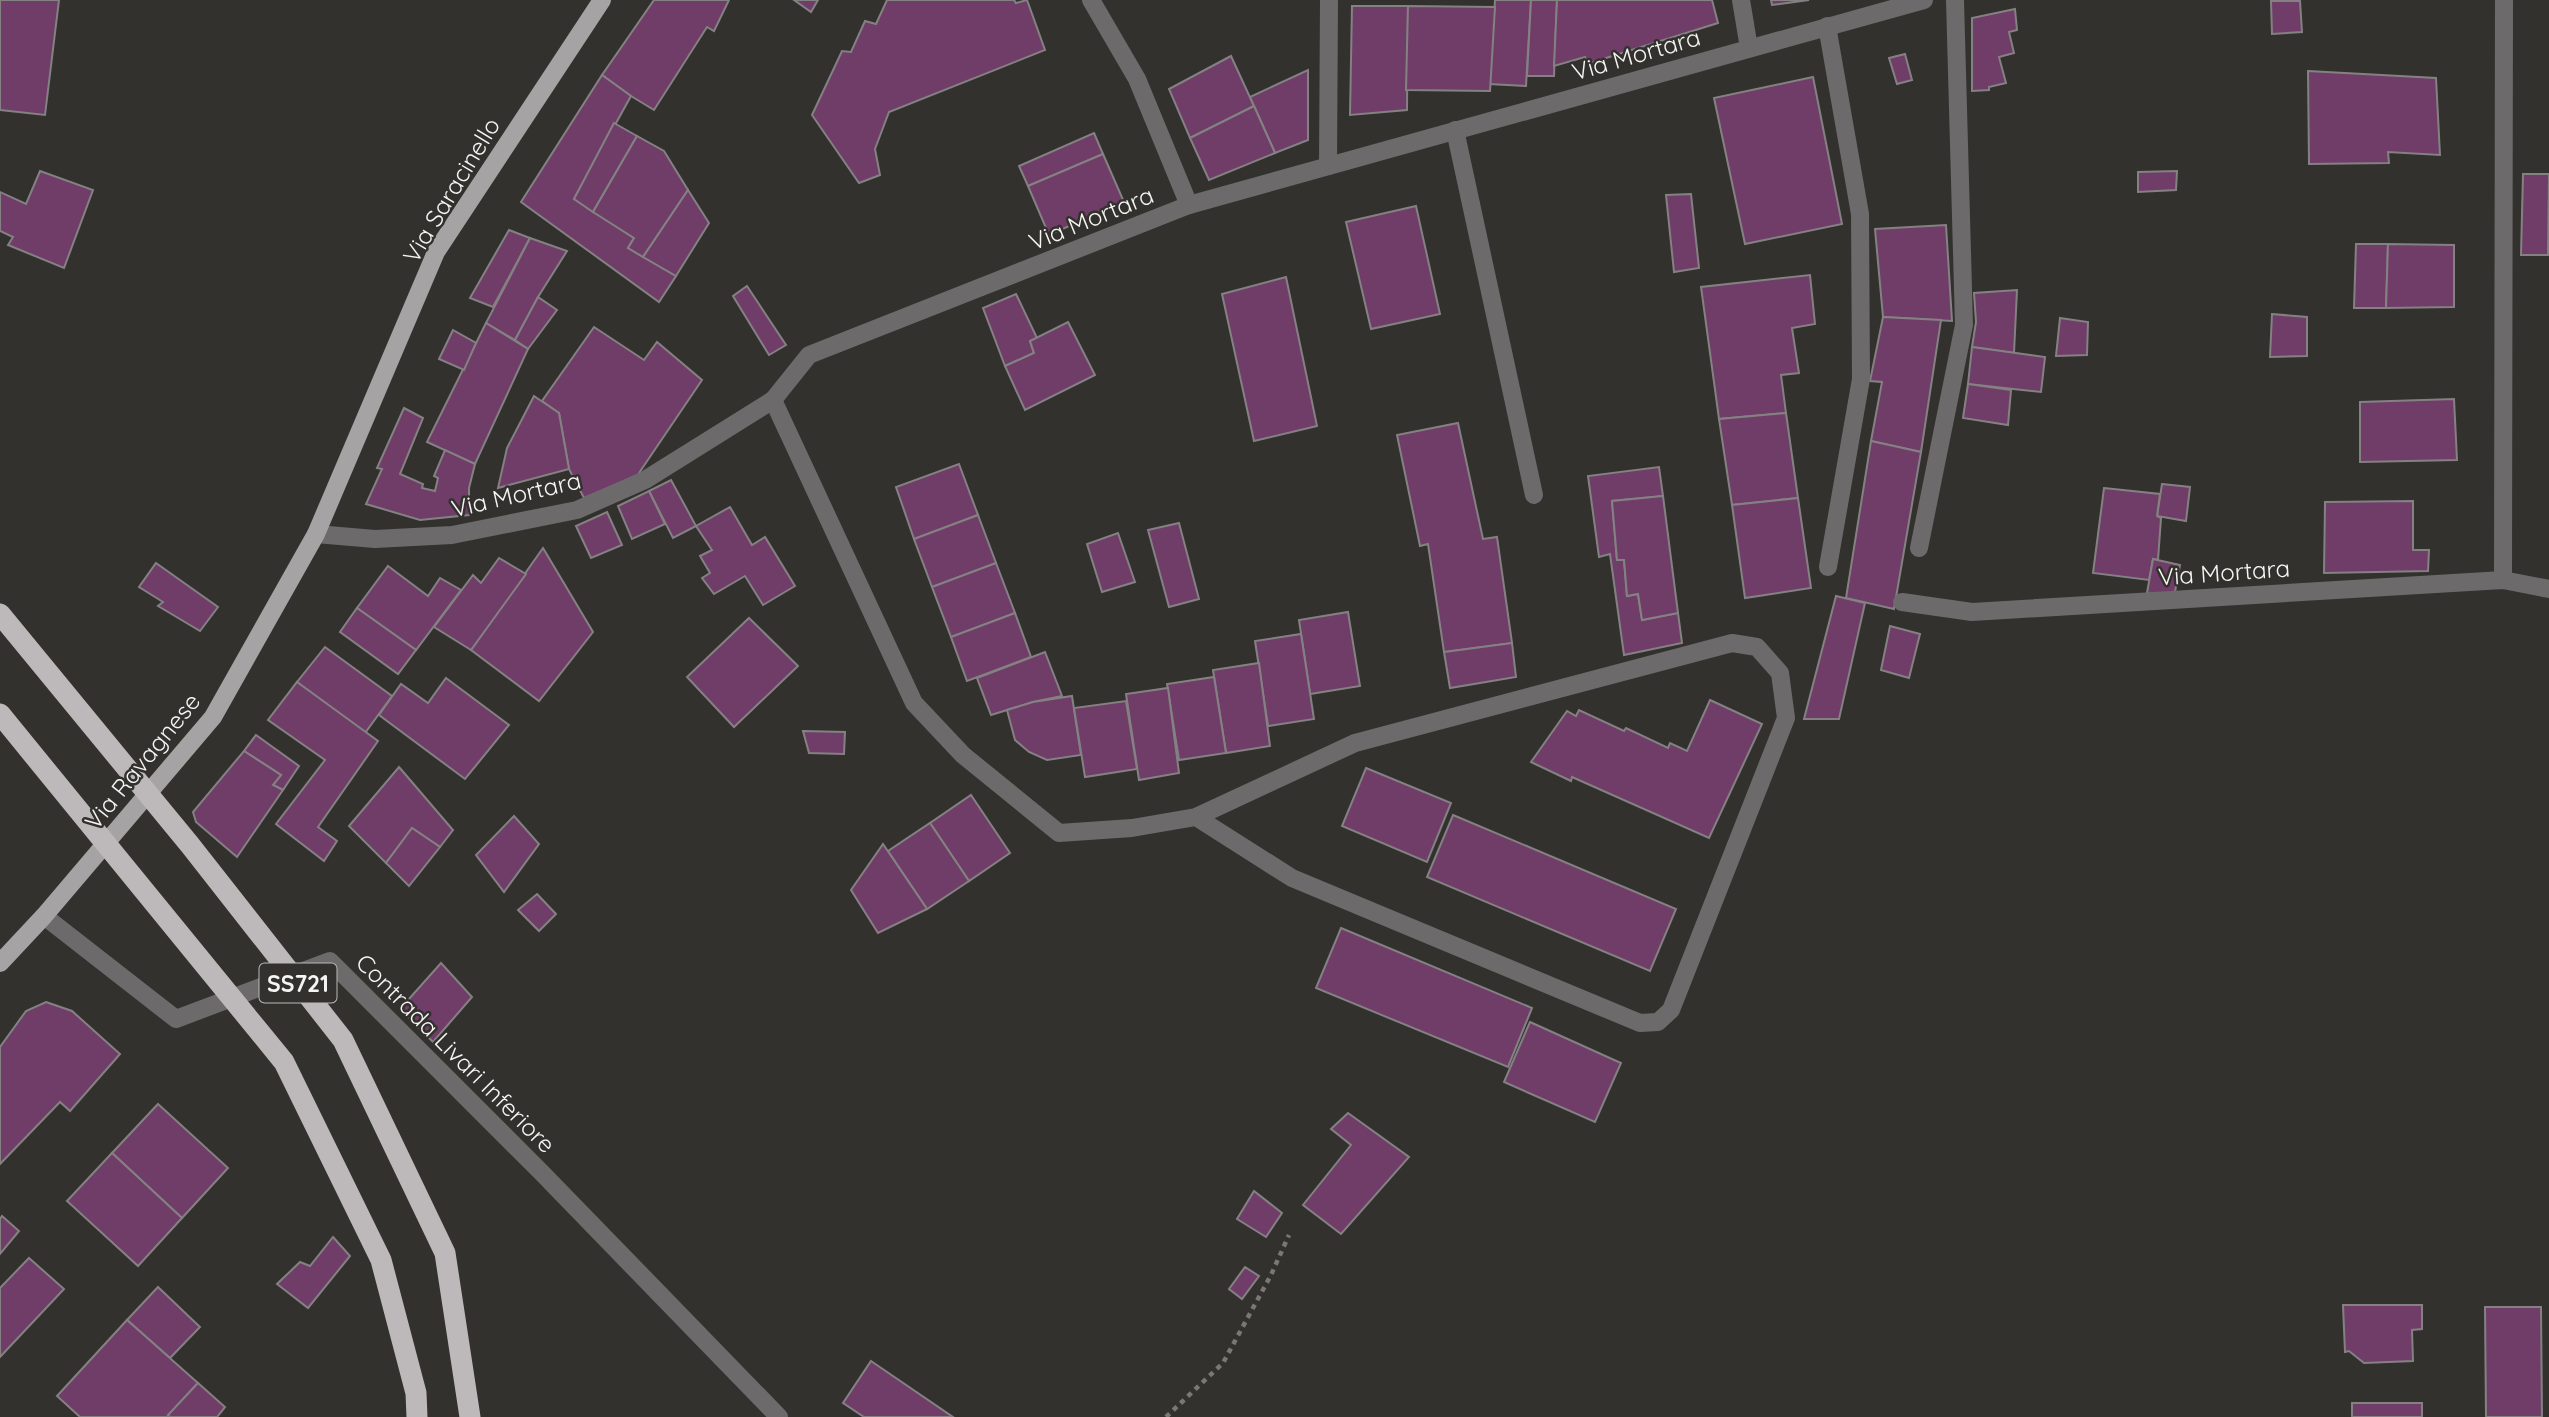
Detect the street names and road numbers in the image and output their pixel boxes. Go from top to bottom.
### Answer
street label: Via Mortara [1568,21,1704,87]
street label: Via Saracinello [396,112,506,268]
street label: Via Mortara [1024,179,1158,257]
street label: Via Mortara [448,465,584,523]
street label: Via Mortara [2157,552,2291,592]
street label: Via Ravagnese [78,687,206,835]
street label: Contrada Livari Inferiore [350,947,562,1159]
road number: SS721 [260,964,336,1002]

